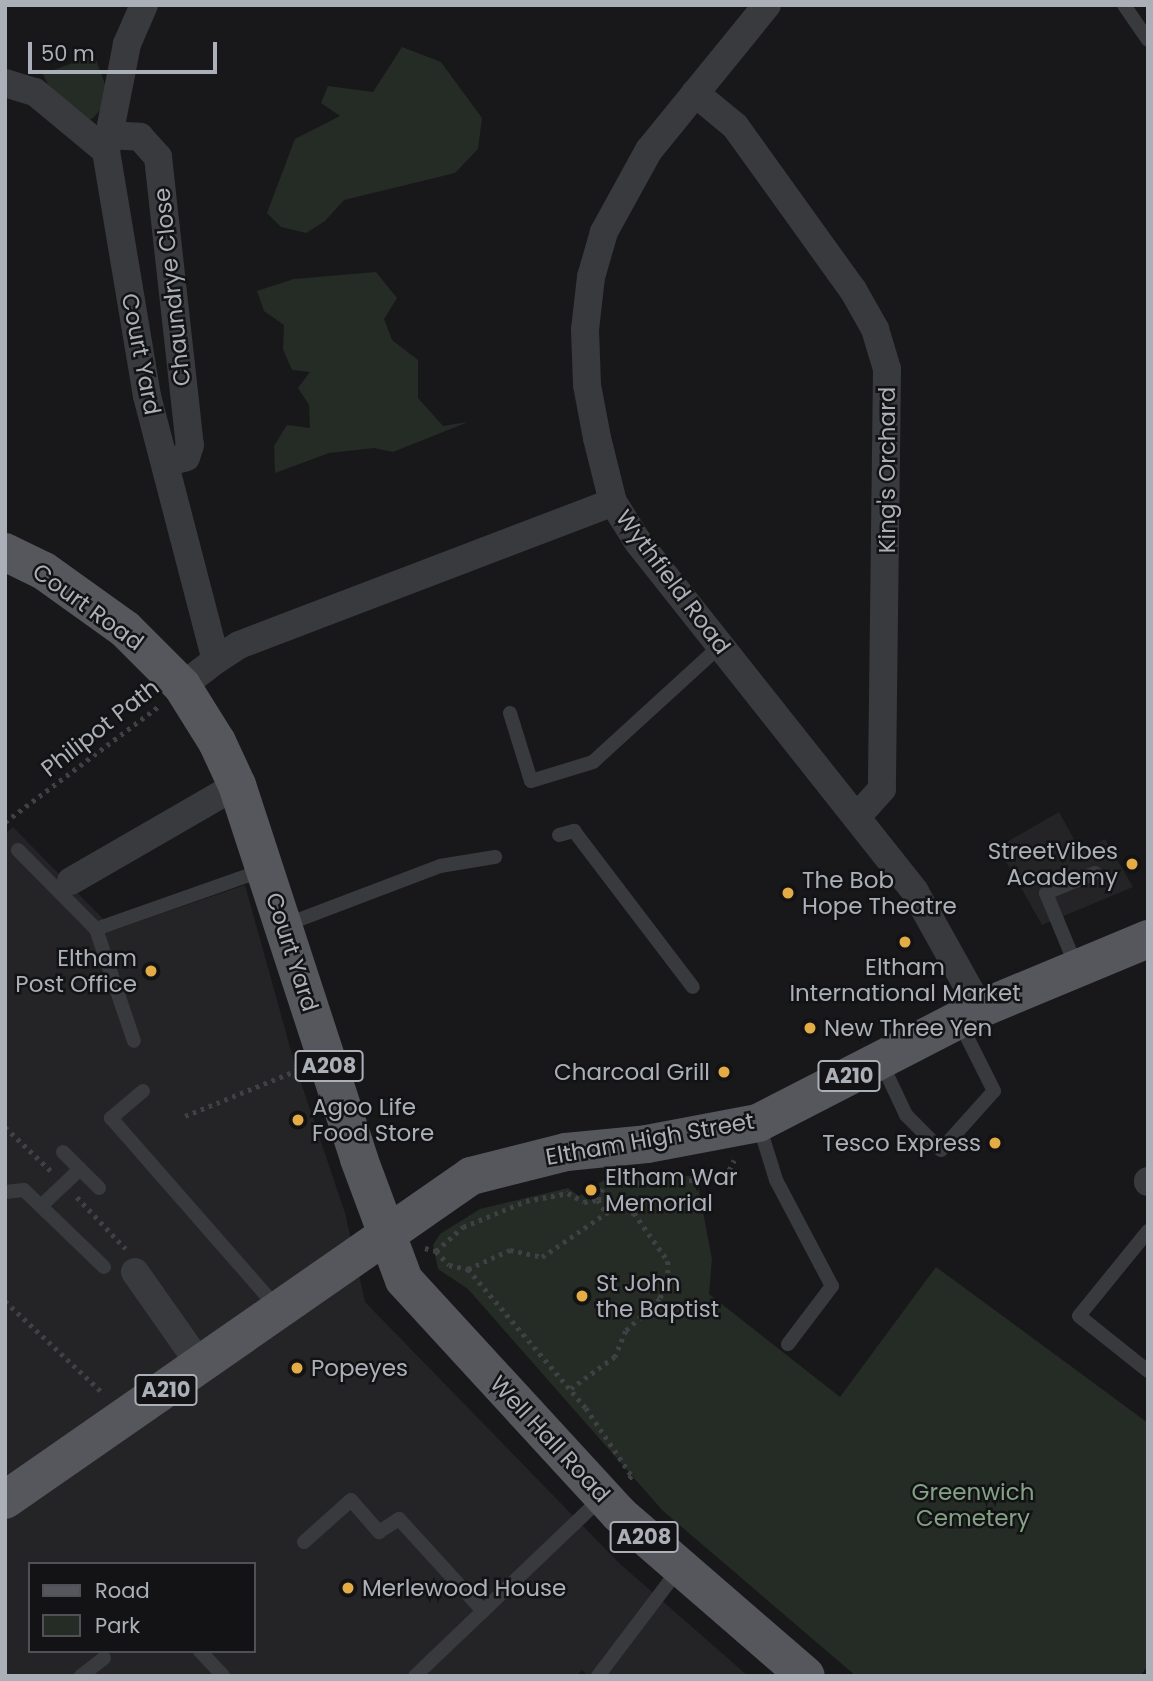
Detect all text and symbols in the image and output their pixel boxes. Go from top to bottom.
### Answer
scale bar [32,28,220,72]
text: 50 m [41,39,95,68]
street label: Chaundrye Close [148,186,196,388]
street label: Court Yard [116,291,166,417]
street label: King's Orchard [873,387,901,553]
street label: Wythfield Road [610,505,736,659]
street label: Court Road [27,558,149,656]
street label: Philipot Path [36,673,164,783]
place label: StreetVibes Academy [988,837,1118,891]
marker: StreetVibes Academy [1124,856,1140,872]
place label: The Bob Hope Theatre [802,866,957,920]
marker: The Bob Hope Theatre [780,885,796,901]
street label: Court Yard [260,889,324,1015]
marker: Eltham International Market [897,934,913,950]
place label: Eltham Post Office [15,944,137,998]
place label: Eltham International Market [789,953,1021,1007]
marker: Eltham Post Office [143,963,159,979]
place label: New Three Yen [824,1014,992,1042]
marker: New Three Yen [802,1020,818,1036]
road number: A208 [294,1048,364,1084]
place label: Charcoal Grill [554,1058,710,1086]
road number: A210 [816,1058,882,1094]
marker: Charcoal Grill [716,1064,732,1080]
place label: Agoo Life Food Store [312,1093,434,1147]
street label: Eltham High Street [544,1107,756,1171]
marker: Agoo Life Food Store [290,1112,306,1128]
place label: Tesco Express [822,1129,981,1157]
marker: Tesco Express [987,1135,1003,1151]
place label: Eltham War Memorial [605,1163,738,1217]
marker: Eltham War Memorial [583,1182,599,1198]
place label: St John the Baptist [596,1269,719,1323]
marker: St John the Baptist [574,1288,590,1304]
place label: Popeyes [311,1354,408,1382]
marker: Popeyes [289,1360,305,1376]
street label: Well Hall Road [484,1370,616,1508]
road number: A210 [133,1372,199,1408]
park label: Greenwich Cemetery [912,1478,1034,1532]
road number: A208 [609,1520,679,1554]
legend [28,1562,256,1653]
place label: Merlewood House [362,1574,566,1602]
text: Road [95,1576,150,1605]
marker: Merlewood House [340,1580,356,1596]
text: Park [95,1611,140,1640]

